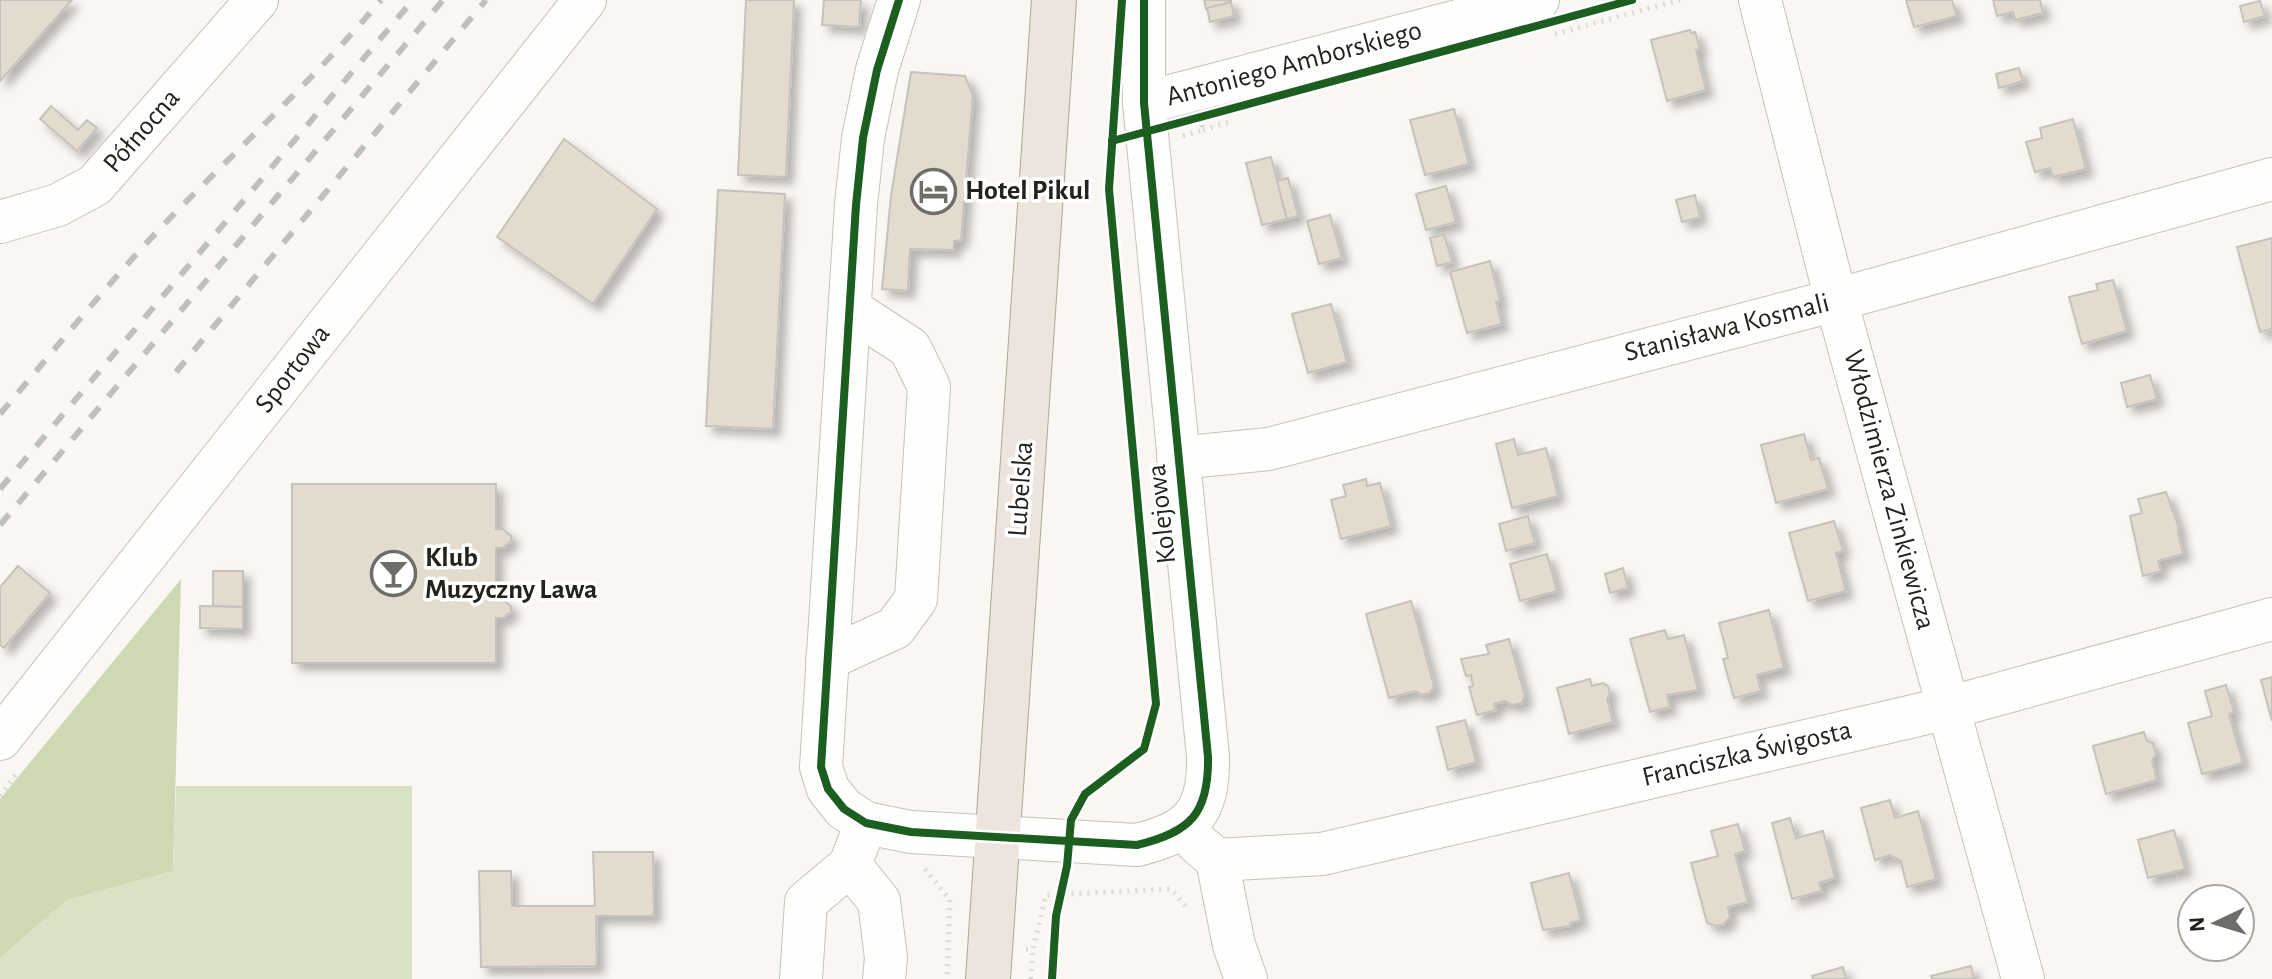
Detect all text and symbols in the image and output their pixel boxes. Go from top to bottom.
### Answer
street label: Antoniego Amborskiego [1163,16,1425,112]
street label: Północna [98,84,186,178]
hotel icon: Hotel Pikul [910,167,958,215]
place label: Hotel Pikul [965,177,1090,205]
street label: Stanisława Kosmali [1622,289,1832,367]
street label: Sportowa [250,320,336,418]
street label: Włodzimierza Zinkiewicza [1838,347,1940,633]
street label: Lubelska [1004,440,1038,538]
street label: Kolejowa [1143,463,1181,565]
place label: Klub Muzyczny Lawa [425,544,597,604]
bar icon: Klub Muzyczny Lawa [370,550,418,598]
street label: Franciszka Świgosta [1639,713,1855,792]
north arrow [2176,883,2256,963]
text: N [2186,916,2209,933]

